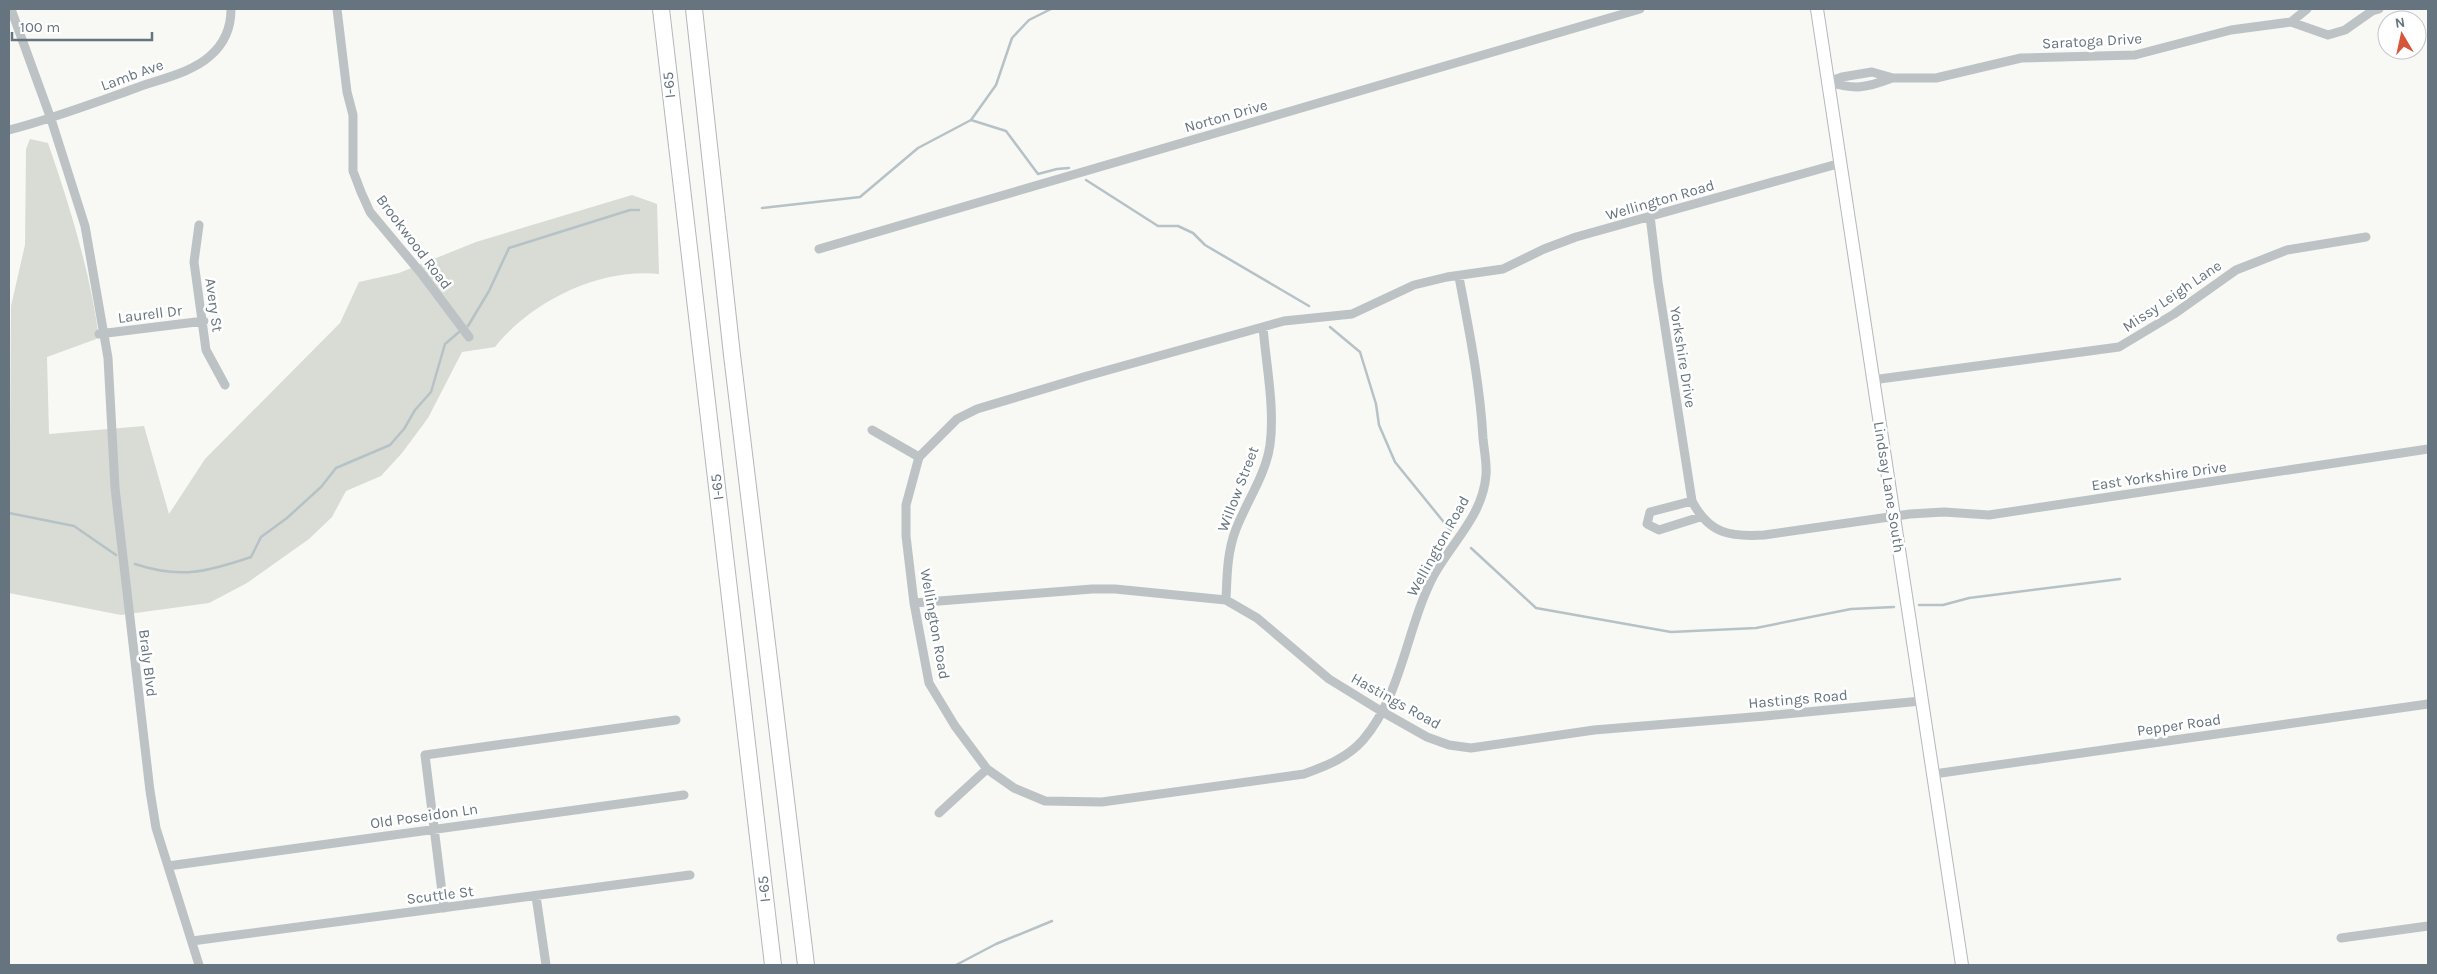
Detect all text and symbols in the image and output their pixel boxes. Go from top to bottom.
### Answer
scale bar [12,10,152,42]
north arrow [2377,10,2427,60]
text: N [2394,13,2406,32]
text: 100 m [20,18,60,36]
street label: Saratoga Drive [2042,29,2142,53]
street label: Lamb Ave [98,55,166,95]
street label: I-65 [659,71,679,99]
street label: Norton Drive [1182,96,1270,136]
street label: Wellington Road [1604,176,1716,224]
street label: Brookwood Road [373,191,455,293]
street label: Missy Leigh Lane [2119,256,2225,336]
street label: Avery St [201,277,227,333]
street label: Laurell Dr [117,301,184,327]
street label: Yorkshire Drive [1666,305,1700,409]
street label: Lindsay Lane South [1870,420,1908,554]
street label: Willow Street [1213,443,1263,534]
street label: East Yorkshire Drive [2090,458,2228,494]
street label: I-65 [706,473,728,501]
street label: Wellington Road [1403,493,1473,599]
street label: Wellington Road [916,567,954,681]
street label: Braly Blvd [135,628,161,698]
street label: Hastings Road [1348,669,1444,733]
street label: Hastings Road [1748,686,1848,712]
street label: Pepper Road [2136,710,2222,740]
street label: Old Poseidon Ln [369,800,479,832]
street label: I-65 [754,875,774,903]
street label: Scuttle St [405,882,475,908]

